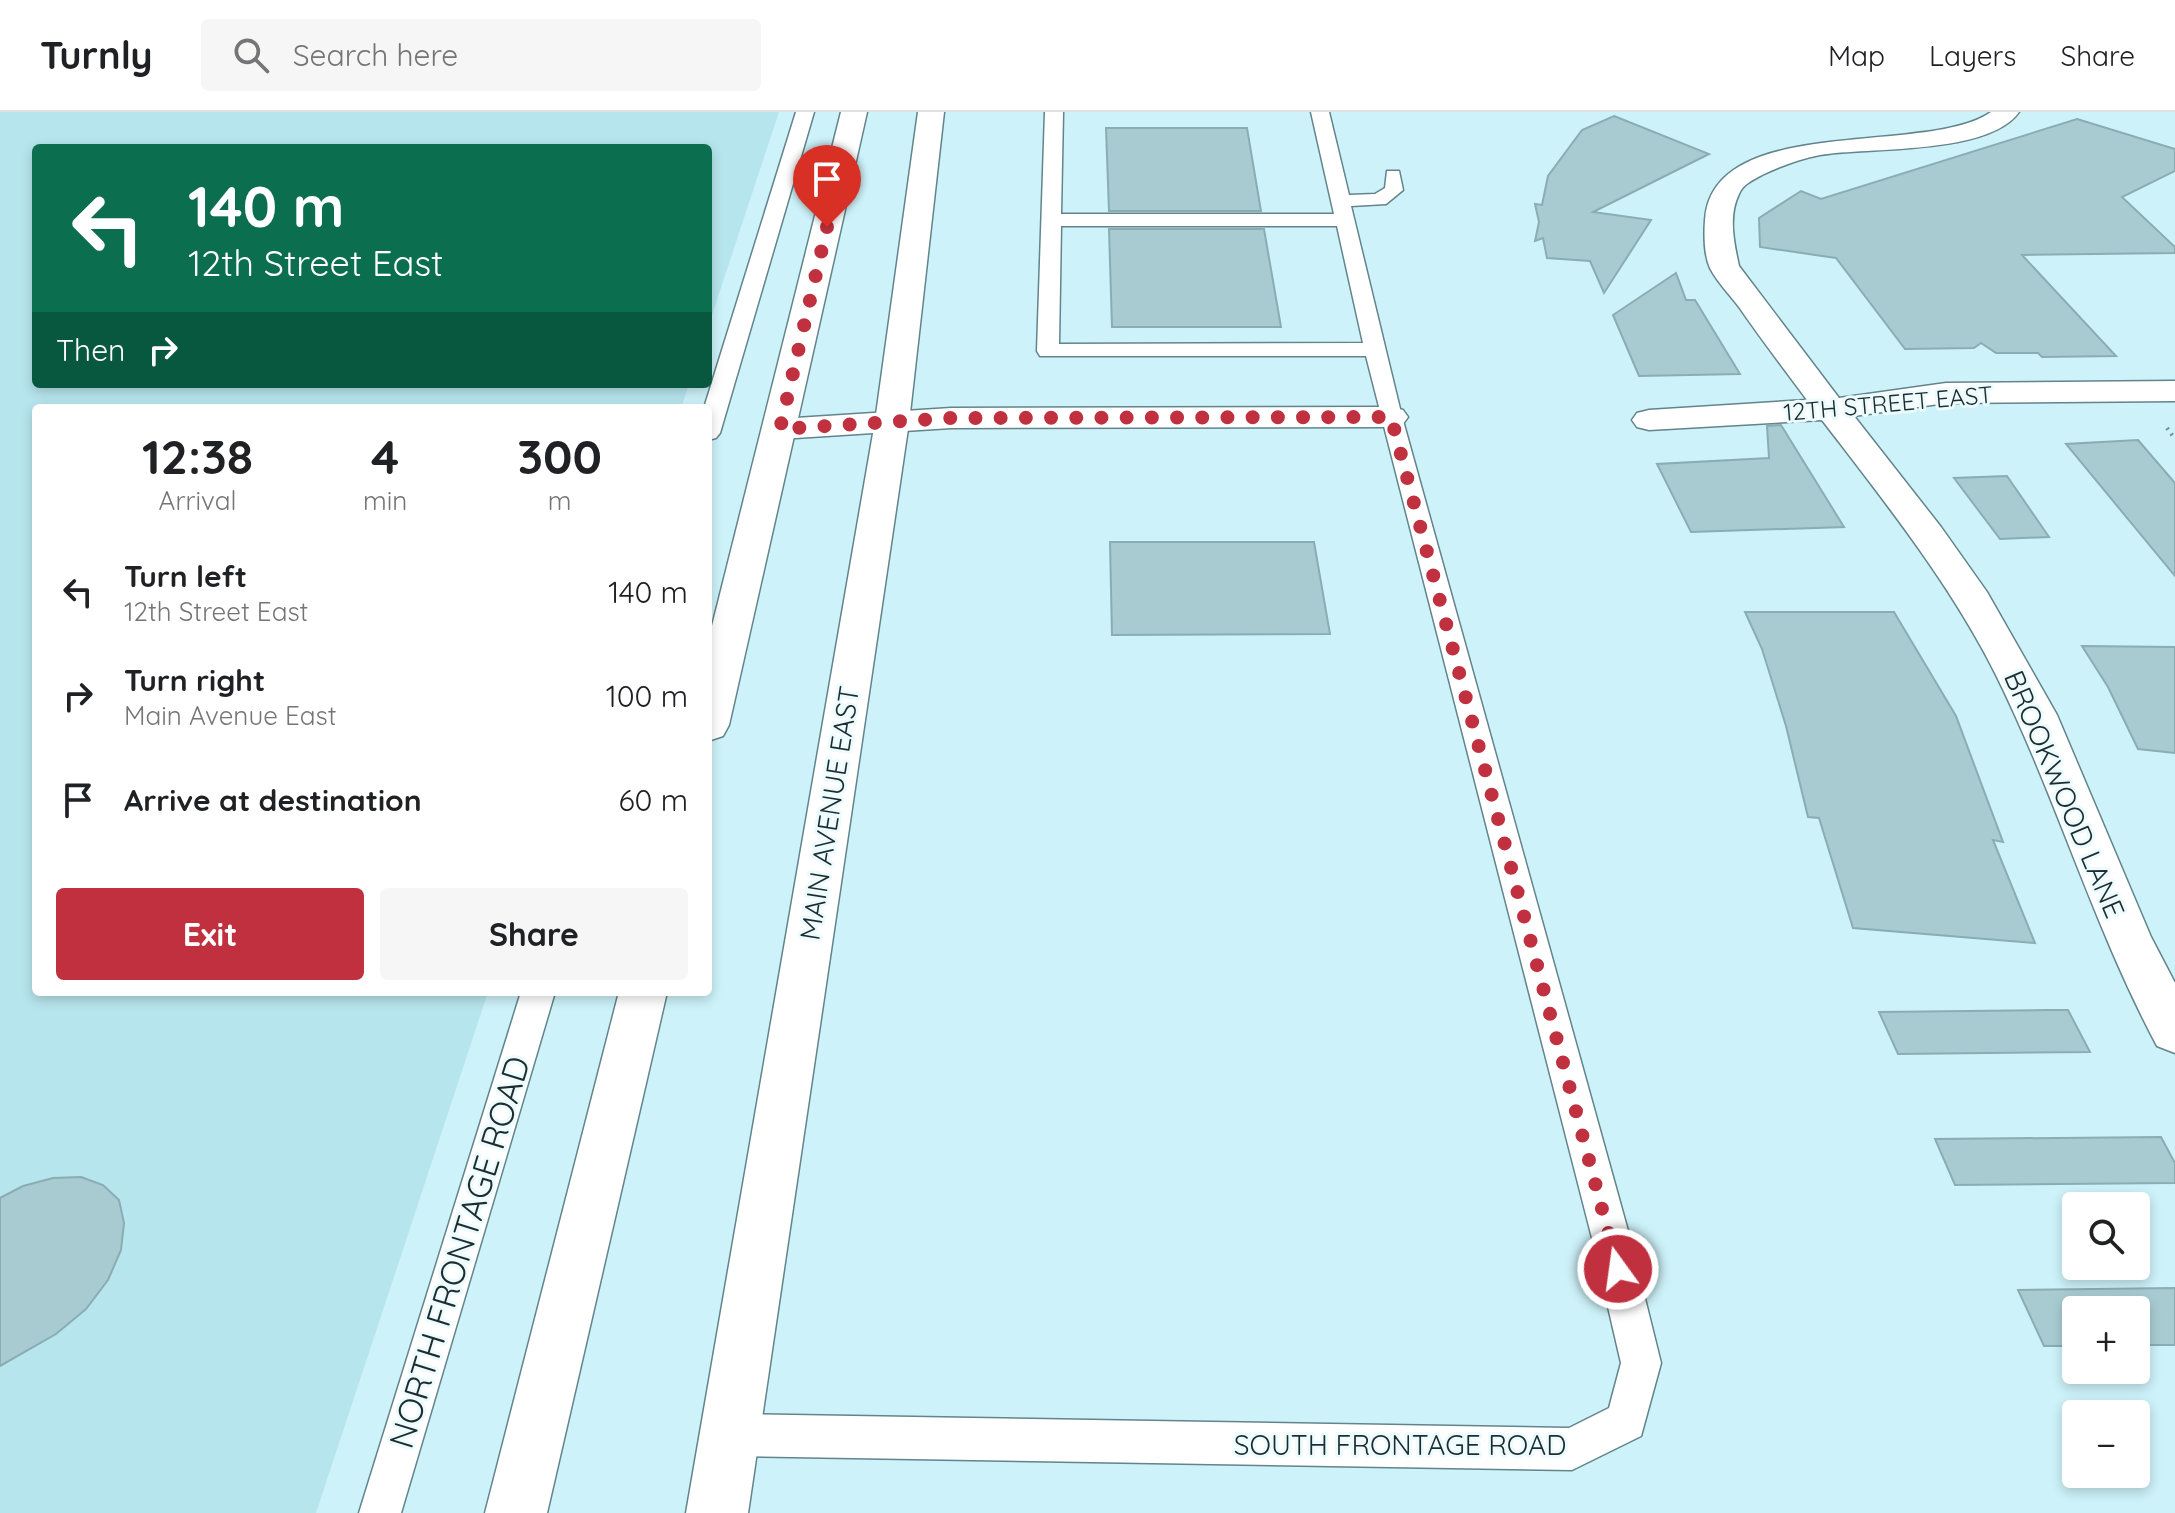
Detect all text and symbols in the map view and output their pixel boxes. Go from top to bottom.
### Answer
search box [201,19,761,91]
text: Turnly [40,31,153,79]
icon: search [229,33,273,77]
text: Search here [293,36,458,74]
text: Map [1828,38,1885,73]
text: Layers [1929,38,2016,73]
text: Share [2060,38,2135,73]
pin [793,145,861,227]
icon: arrive [805,157,849,201]
text: 140 m [188,171,344,241]
icon: left [56,176,160,280]
text: 12th Street East [188,240,443,285]
icon: right [141,328,185,372]
text: Then [56,331,125,369]
street label: 12TH STREET EAST [1782,379,1994,427]
text: 12:38 [142,426,253,486]
text: 4 [371,426,399,486]
text: 300 [517,426,602,486]
text: Arrival [159,484,236,517]
text: min [363,484,407,517]
text: m [548,484,572,517]
text: Turn left [124,557,247,595]
icon: left [56,570,100,614]
text: 140 m [608,573,688,611]
text: 12th Street East [124,595,308,628]
text: Turn right [124,661,265,699]
street label: BROOKWOOD LANE [1997,665,2133,923]
icon: right [56,674,100,718]
text: 100 m [606,677,688,715]
street label: MAIN AVENUE EAST [792,683,866,943]
text: Main Avenue East [124,699,337,732]
icon: arrive [56,778,100,822]
text: Arrive at destination [124,781,422,819]
text: 60 m [618,781,688,819]
button: Exit [56,888,364,980]
button: Share [380,888,688,980]
street label: NORTH FRONTAGE ROAD [379,1051,539,1453]
map controls [2062,1192,2150,1488]
button: search [2062,1192,2150,1280]
position arrow [1576,1227,1660,1311]
button: + [2062,1296,2150,1384]
button: − [2062,1400,2150,1488]
street label: SOUTH FRONTAGE ROAD [1234,1427,1566,1462]

